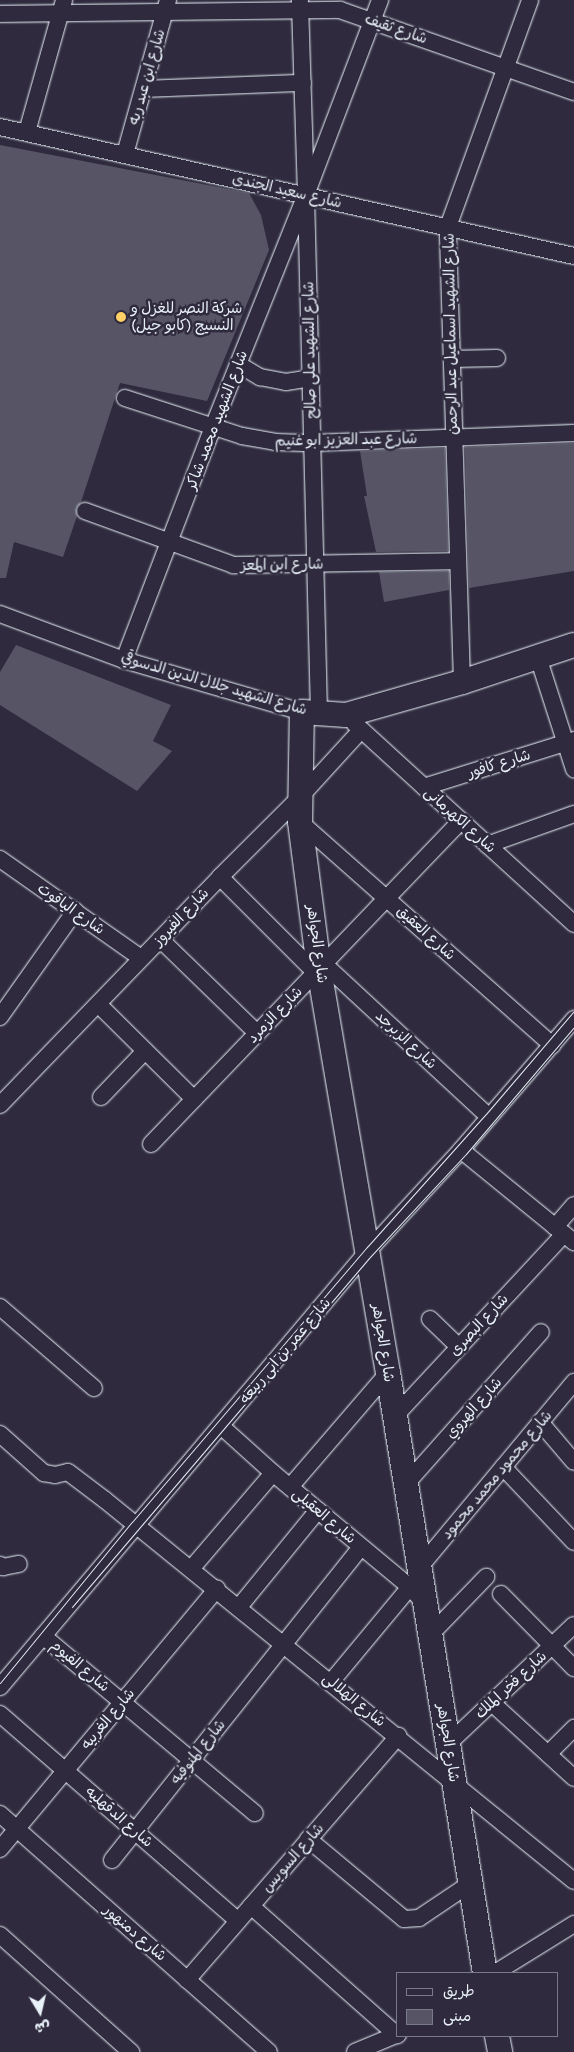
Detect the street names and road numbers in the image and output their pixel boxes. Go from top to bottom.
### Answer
street label: شارع ثقيف [362,10,430,48]
street label: شارع ابن عبد ربه [125,27,169,127]
street label: شارع سعيد الجندى [230,170,344,212]
street label: شارع الشهيد اسماعيل عبد الرحمن [440,233,462,435]
street label: شارع الشهيد على صالح [300,281,320,419]
street label: شارع الشهيد محمد شاكر [182,348,252,492]
street label: شارع عبد العزيز ابو غنيم [274,430,418,450]
street label: شارع ابن المعز [240,555,324,575]
street label: شارع الشهيد جلال الدين الدسوقي [119,649,309,719]
street label: شارع كافور [465,746,533,782]
street label: شارع الكهرمانى [420,783,500,857]
street label: شارع الياقوت [34,879,108,939]
street label: شارع الفيروز [149,884,213,950]
street label: شارع العقيق [393,902,459,964]
street label: شارع الجواهر [303,904,331,984]
street label: شارع الزمرد [244,983,306,1047]
street label: شارع الزبرجد [372,1007,440,1073]
street label: شارع البصرى [446,1290,512,1360]
street label: شارع عمر بن ابى ربيعه [235,1294,335,1408]
street label: شارع الجواهر [368,1303,398,1383]
street label: شارع الهروي [442,1374,506,1442]
street label: شارع محمود محمد محمود [438,1407,556,1543]
street label: شارع العقيلى [288,1484,360,1548]
street label: شارع الفيوم [47,1636,113,1696]
street label: شارع فخر الملك [471,1647,551,1723]
street label: شارع الهلالى [319,1669,389,1731]
street label: شارع الغربيه [77,1685,139,1753]
street label: شارع الجواهر [433,1703,463,1783]
street label: شارع المنوفيه [167,1716,229,1788]
street label: شارع الدقهليه [81,1783,157,1851]
street label: شارع السويس [258,1820,328,1896]
street label: شارع دمنهور [100,1901,170,1965]

